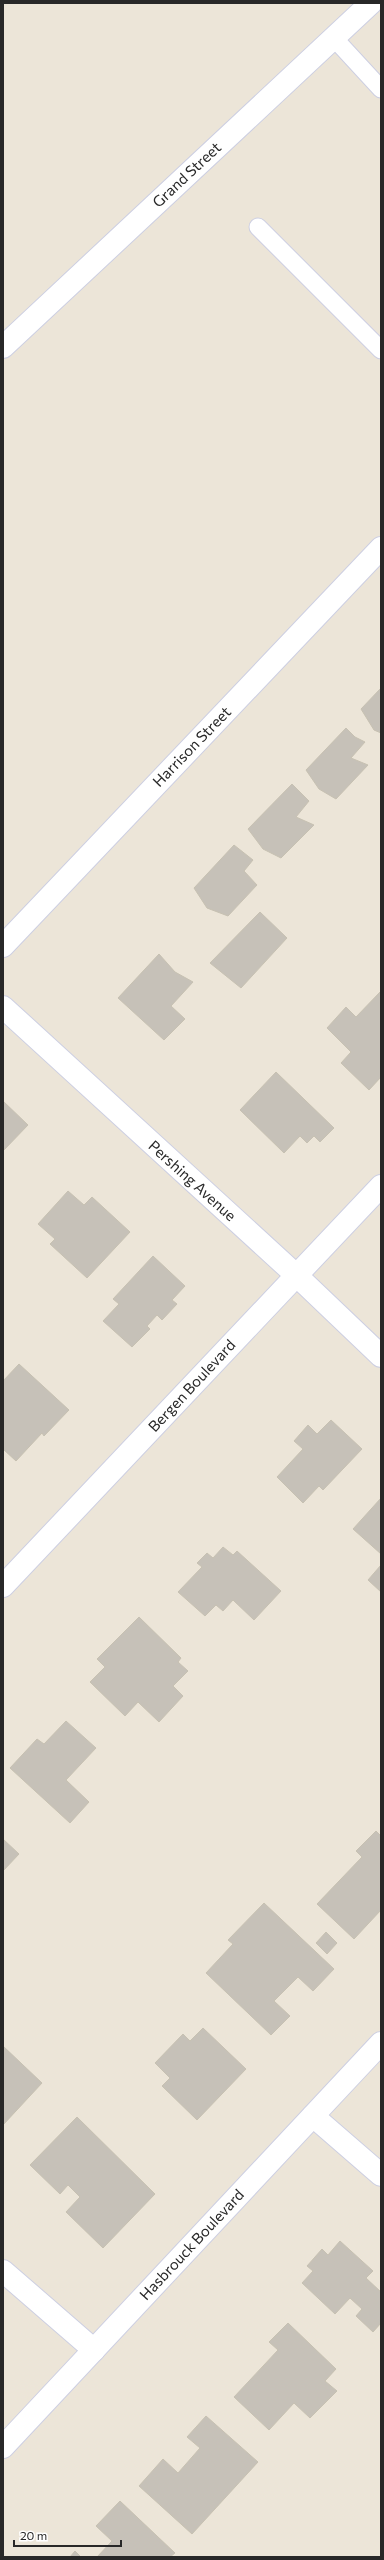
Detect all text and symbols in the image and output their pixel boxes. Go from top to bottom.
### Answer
street label: Grand Street [148,138,224,211]
street label: Harrison Street [148,702,234,790]
street label: Pershing Avenue [145,1136,240,1224]
street label: Bergen Boulevard [144,1336,239,1435]
street label: Hasbrouck Boulevard [135,2185,247,2303]
scale bar [14,2522,121,2548]
text: 20 m [20,2528,47,2542]

